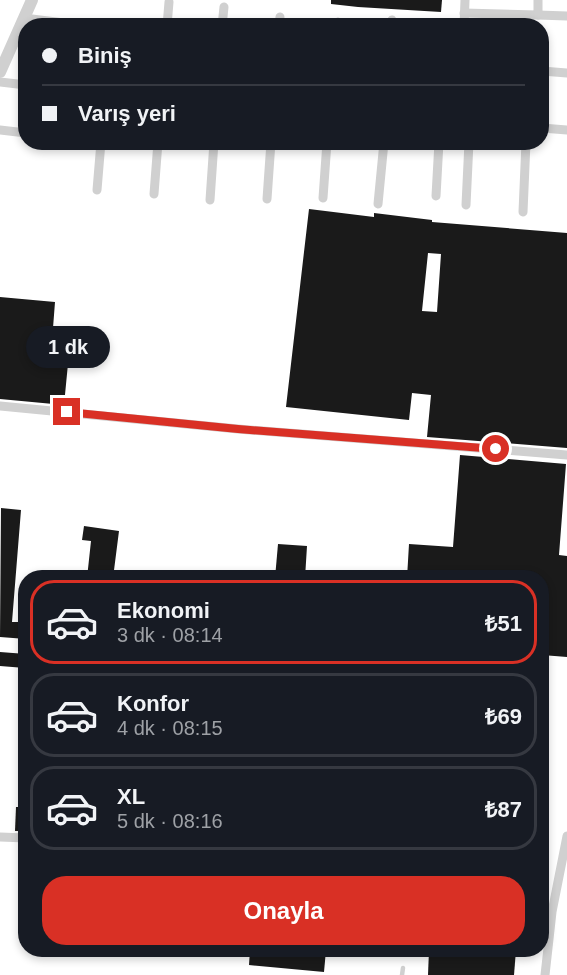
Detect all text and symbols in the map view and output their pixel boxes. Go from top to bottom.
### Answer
text: Biniş [78,43,132,68]
text: Varış yeri [78,101,176,126]
callout: 1 dk [25,325,109,367]
text: 1 dk [48,336,88,358]
route end [53,398,80,425]
route start [482,435,509,462]
icon: car [45,595,99,649]
text: Ekonomi [117,598,210,623]
text: ₺51 [485,611,522,636]
text: 3 dk · 08:14 [117,624,223,646]
icon: car [45,688,99,742]
text: Konfor [117,691,189,716]
text: ₺69 [485,704,522,729]
text: 4 dk · 08:15 [117,717,223,739]
icon: car [45,781,99,835]
text: XL [117,784,145,809]
text: ₺87 [485,797,522,822]
text: 5 dk · 08:16 [117,810,223,832]
button: Onayla [42,876,525,945]

